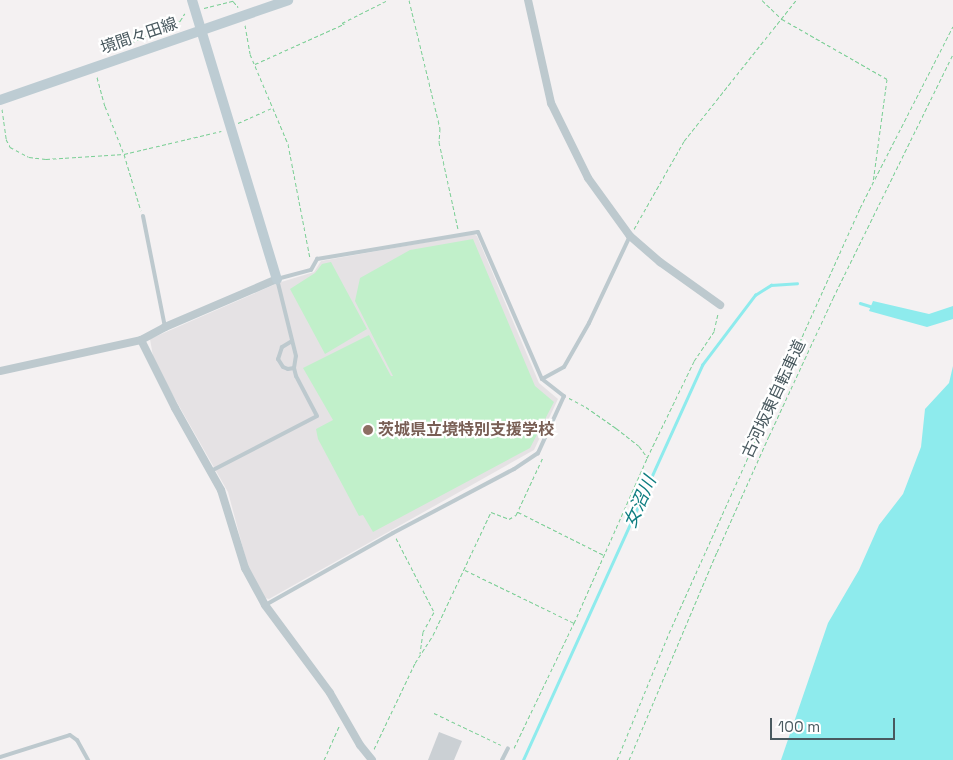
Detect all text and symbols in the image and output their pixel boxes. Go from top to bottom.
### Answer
street label: 境間々田線 [98,14,180,58]
street label: 古河坂東自転車道 [738,337,810,461]
place label: 茨城県立境特別支援学校 [378,420,554,440]
marker: 茨城県立境特別支援学校 [362,424,374,436]
water label: 女沼川 [619,473,661,531]
scale bar [773,708,898,740]
text: 100 m [778,717,820,736]

